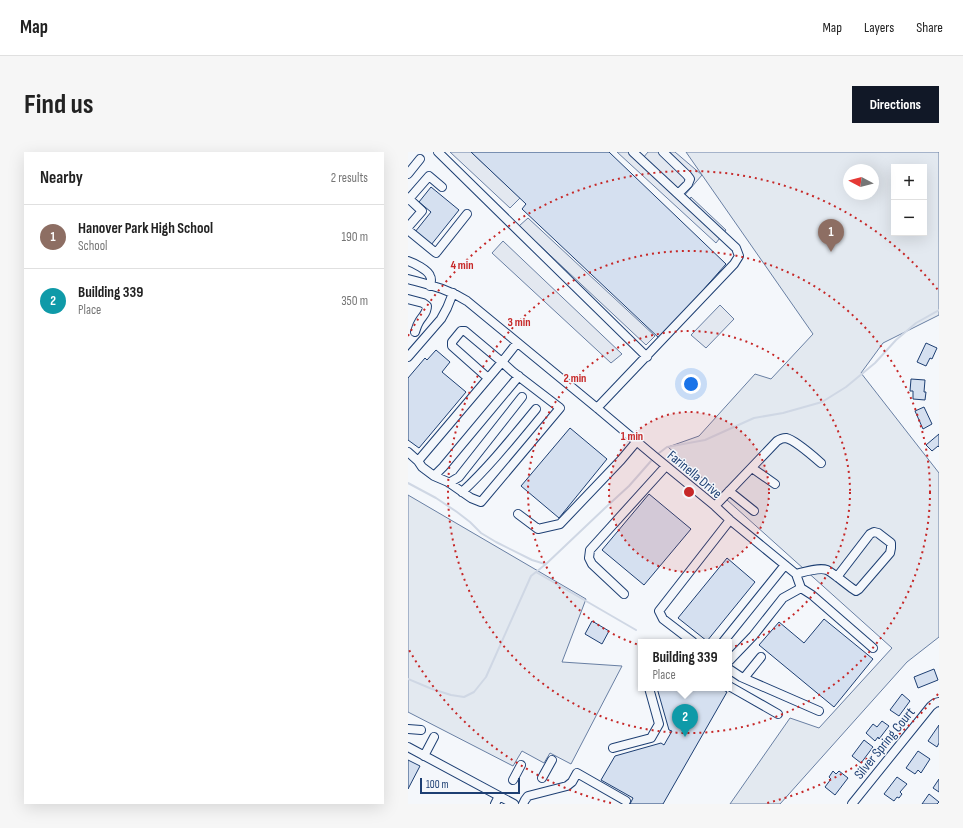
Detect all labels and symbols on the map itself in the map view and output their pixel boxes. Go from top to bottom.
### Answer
north arrow [843,164,879,200]
pin: 1 [818,219,844,252]
text: 4 min [450,258,474,273]
text: 3 min [508,315,530,330]
text: 2 min [564,371,586,386]
your location [681,374,701,394]
text: 1 min [621,429,643,444]
street label: Farinella Drive [664,447,725,502]
centre of rings [682,485,696,499]
pin: 2 [672,704,698,737]
street label: Silver Spring Court [850,704,918,783]
scale bar [420,776,520,795]

